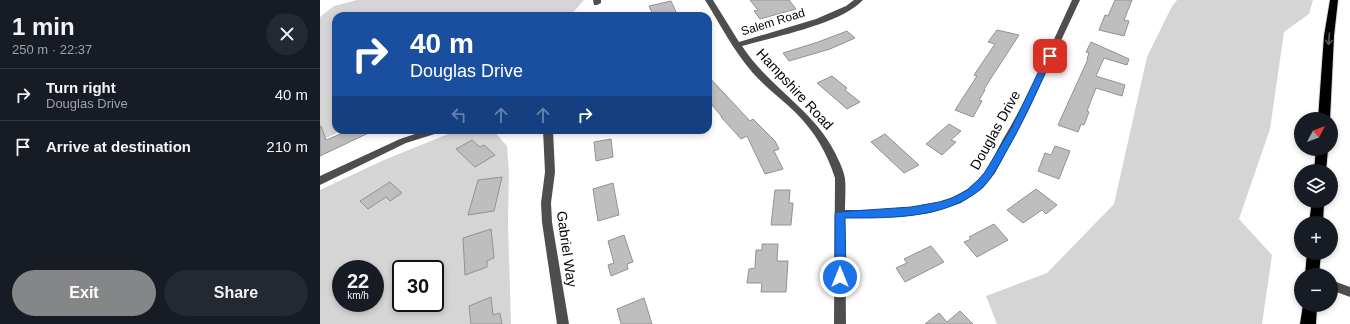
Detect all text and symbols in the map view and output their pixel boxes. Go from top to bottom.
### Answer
street label: Salem Road [739,6,807,38]
text: 1 min [12,13,75,40]
button: close [266,13,308,55]
icon: right [344,28,396,80]
text: 40 m [410,28,474,59]
one-way arrow [1325,32,1332,45]
pin [1033,39,1067,73]
text: 250 m · 22:37 [12,42,92,57]
street label: Hampshire Road [753,45,837,133]
icon: arrive [1039,45,1061,67]
text: Douglas Drive [410,61,523,81]
text: Turn right [46,79,116,96]
icon: right [12,84,34,106]
text: 40 m [275,86,308,103]
street label: Douglas Drive [967,87,1023,172]
text: Douglas Drive [46,96,128,111]
icon: left [448,104,470,126]
icon: ahead [490,104,512,126]
icon: ahead [532,104,554,126]
icon: right [574,104,596,126]
north arrow [1294,112,1338,156]
map controls [1294,112,1338,312]
icon: arrive [12,136,34,158]
text: Arrive at destination [46,138,191,155]
text: 210 m [266,138,308,155]
button: layers [1294,164,1338,208]
street label: Gabriel Way [554,210,580,288]
button: + [1294,216,1338,260]
position arrow [819,256,861,298]
speed limit sign: 30 [392,260,444,312]
button: − [1294,268,1338,312]
button: Exit [12,270,156,316]
button: Share [164,270,308,316]
text: 22 [347,270,369,292]
text: km/h [347,290,369,301]

